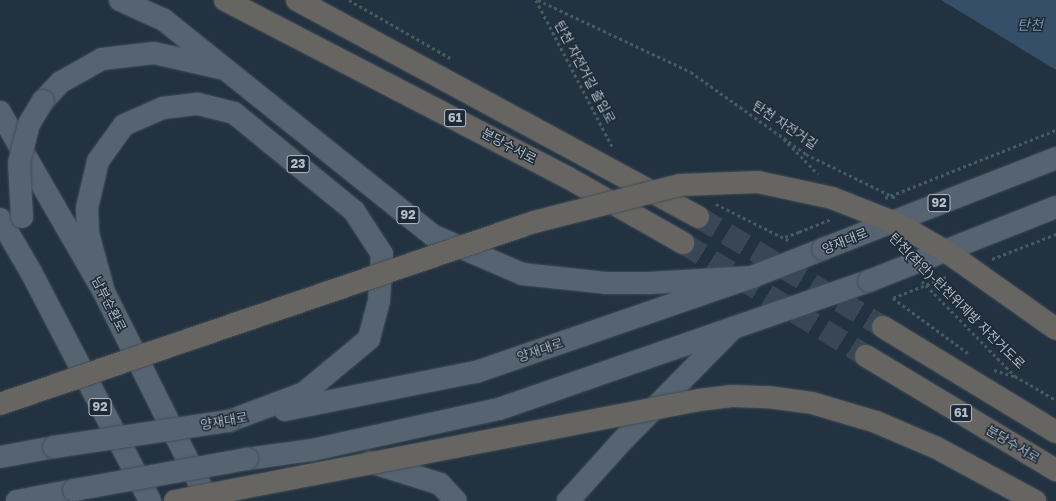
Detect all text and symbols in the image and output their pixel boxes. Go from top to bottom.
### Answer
water label: 탄천 [1017,17,1043,33]
street label: 탄천 자전거길 출입로 [551,18,619,126]
street label: 탄천 자전거길 [750,98,820,152]
road number: 61 [444,108,466,128]
street label: 분당수서로 [479,125,539,167]
road number: 23 [286,154,310,174]
road number: 92 [927,193,951,213]
road number: 92 [396,205,420,225]
street label: 양재대로 [820,225,870,257]
street label: 탄천(좌안)-탄천위제방 자전거도로 [886,230,1028,372]
street label: 남부순환로 [88,274,130,334]
street label: 양재대로 [515,335,565,365]
road number: 92 [88,397,112,417]
road number: 61 [950,403,972,423]
street label: 양재대로 [199,409,249,433]
street label: 분당수서로 [983,422,1043,466]

